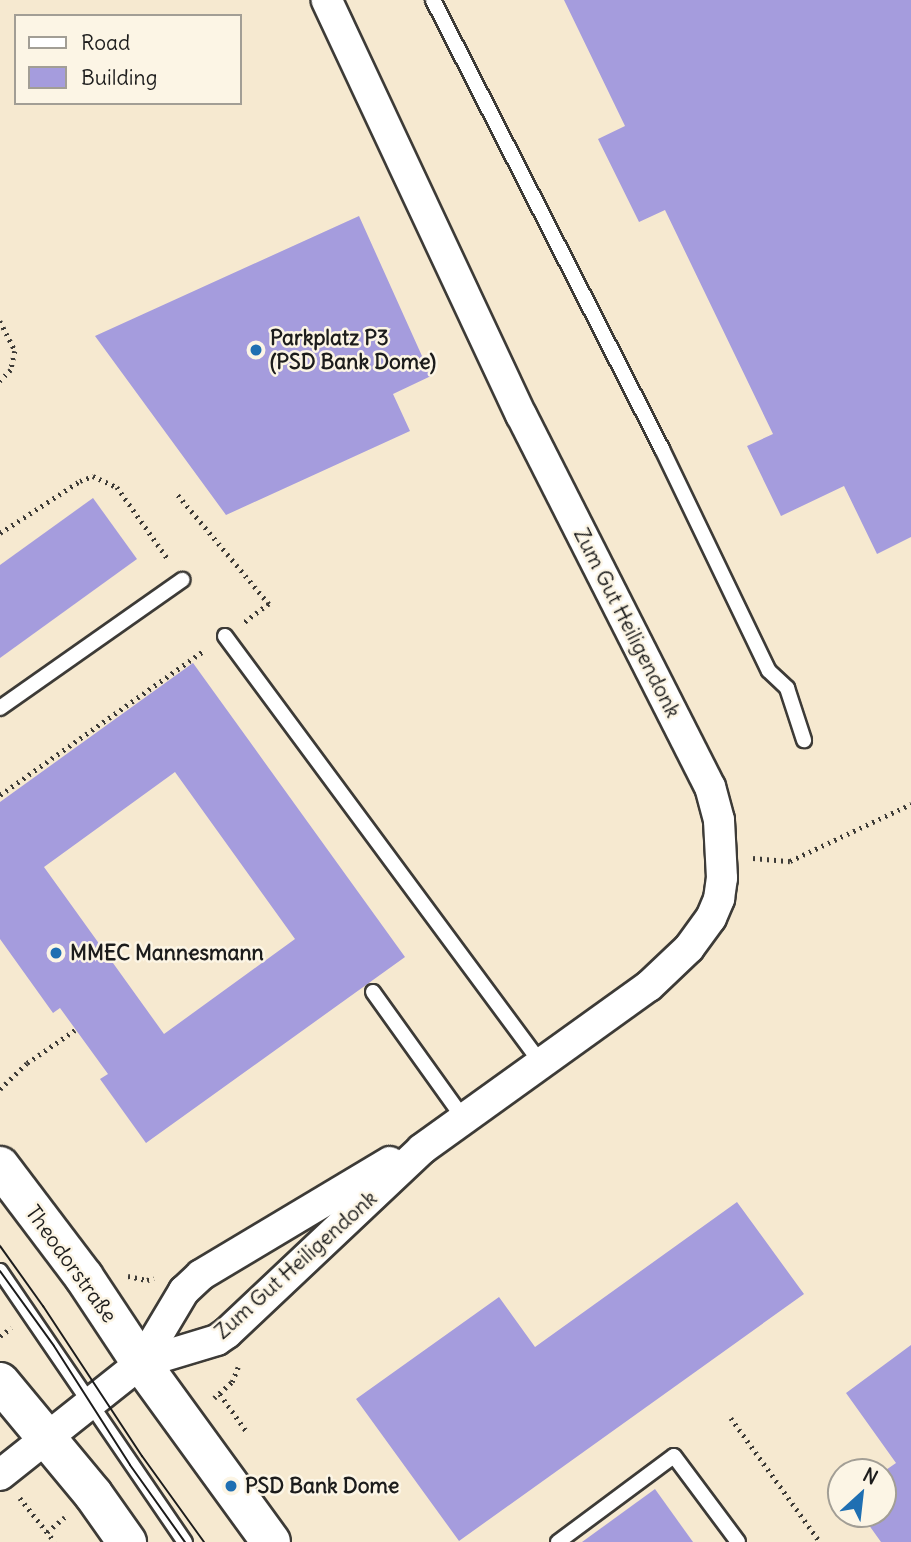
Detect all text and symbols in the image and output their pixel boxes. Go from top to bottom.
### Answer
legend [14,14,242,105]
text: Road [81,29,130,56]
text: Building [81,64,157,91]
place label: Parkplatz P3 (PSD Bank Dome) [270,325,436,375]
marker: Parkplatz P3 (PSD Bank Dome) [248,342,264,358]
street label: Zum Gut Heiligendonk [568,524,686,722]
place label: MMEC Mannesmann [70,940,264,966]
marker: MMEC Mannesmann [48,945,64,961]
street label: Zum Gut Heiligendonk [210,1186,382,1344]
street label: Theodorstraße [20,1201,122,1327]
north arrow [827,1458,897,1528]
text: N [859,1462,882,1490]
place label: PSD Bank Dome [245,1473,399,1499]
marker: PSD Bank Dome [223,1478,239,1494]

